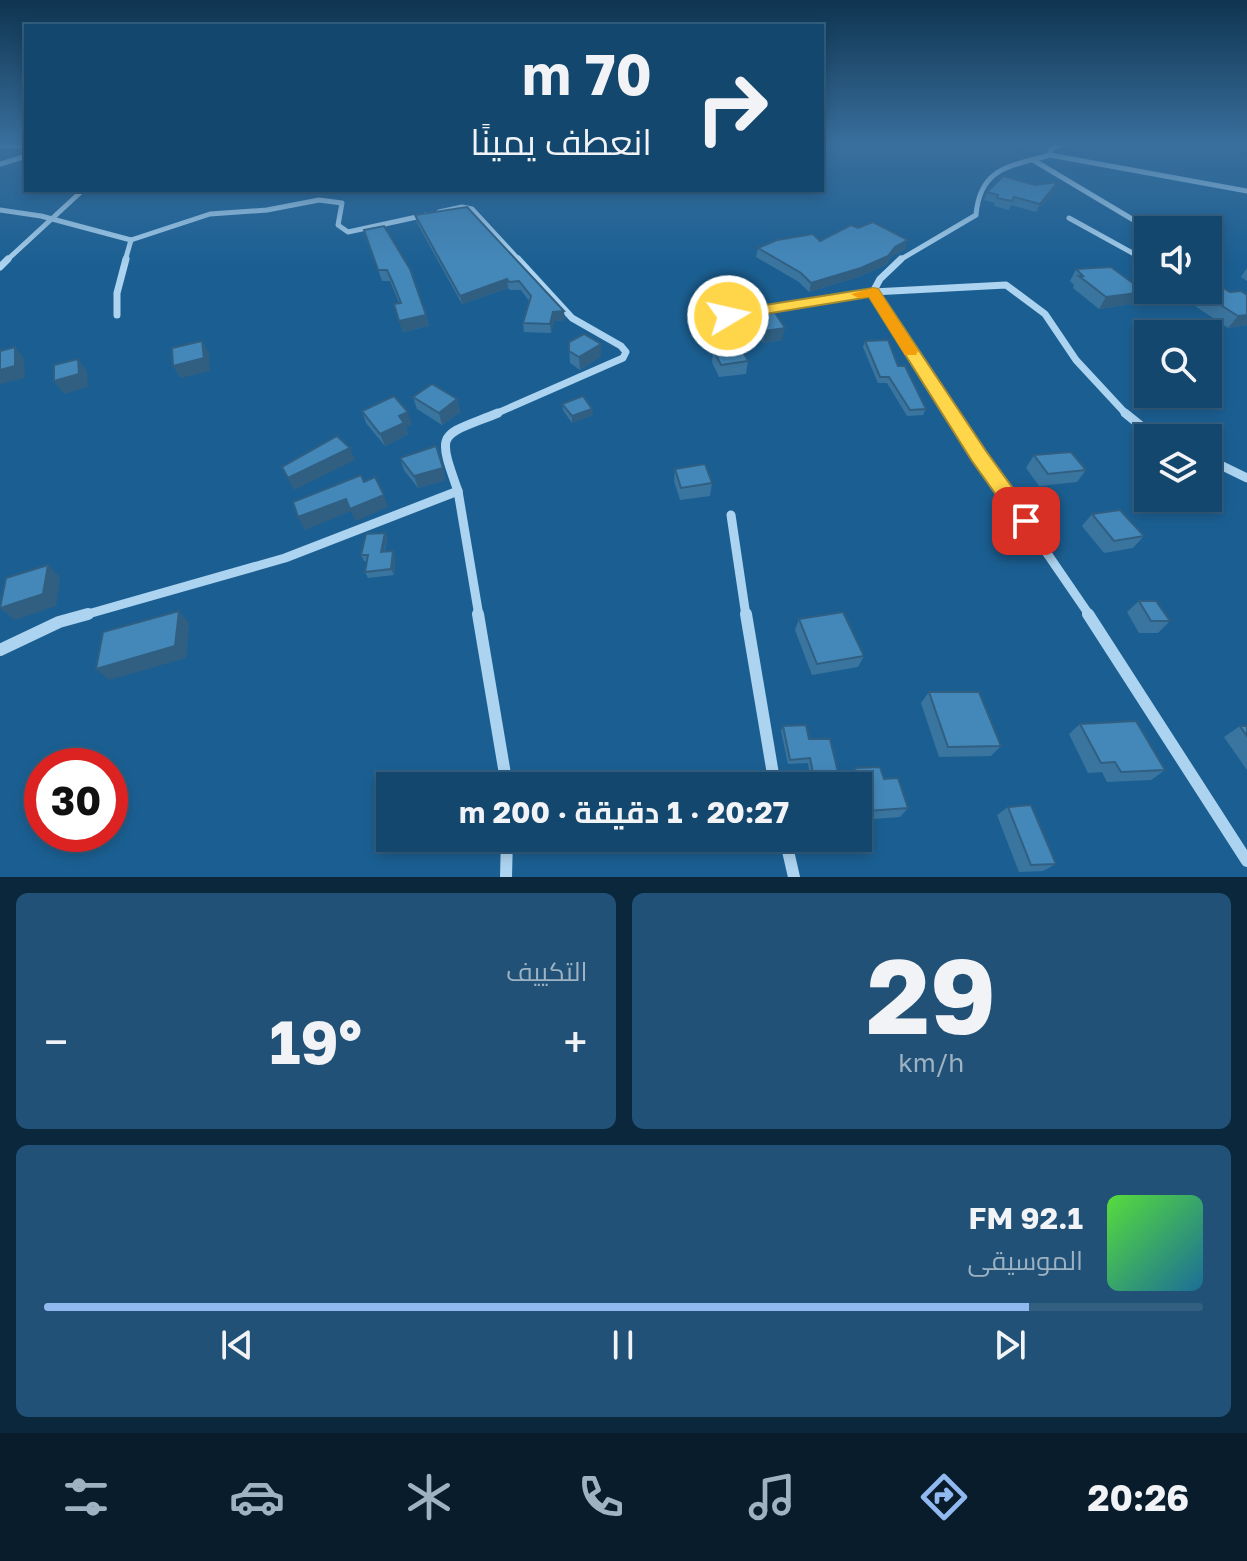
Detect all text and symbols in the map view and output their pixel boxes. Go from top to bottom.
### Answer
text: 70 m [522,40,652,107]
icon: right [680,56,784,160]
text: انعطف يمينًا [470,120,652,163]
map controls [1134,216,1222,512]
button: sound [1134,216,1222,304]
position arrow [686,274,770,358]
button: search [1134,320,1222,408]
button: layers [1134,424,1222,512]
pin [992,487,1060,555]
icon: arrive [1004,499,1048,543]
speed limit sign: 30 [24,748,128,852]
text: 20:27 · 1 دقيقة · 200 m [459,794,789,830]
text: 29 [867,932,996,1057]
text: التكييف [506,956,588,987]
text: 19° [270,1005,362,1077]
text: − [44,1015,68,1068]
text: + [563,1015,588,1068]
text: km/h [898,1047,964,1078]
text: 92.1 FM [969,1200,1083,1236]
text: الموسيقى [968,1245,1083,1276]
icon: previous [215,1323,259,1367]
icon: pause [601,1323,645,1367]
icon: next [988,1323,1032,1367]
icon: filters [58,1469,114,1525]
icon: car [229,1469,285,1525]
icon: climate [401,1469,457,1525]
icon: phone [573,1469,629,1525]
icon: music [744,1469,800,1525]
icon: directions [916,1469,972,1525]
text: 20:26 [1088,1476,1189,1519]

